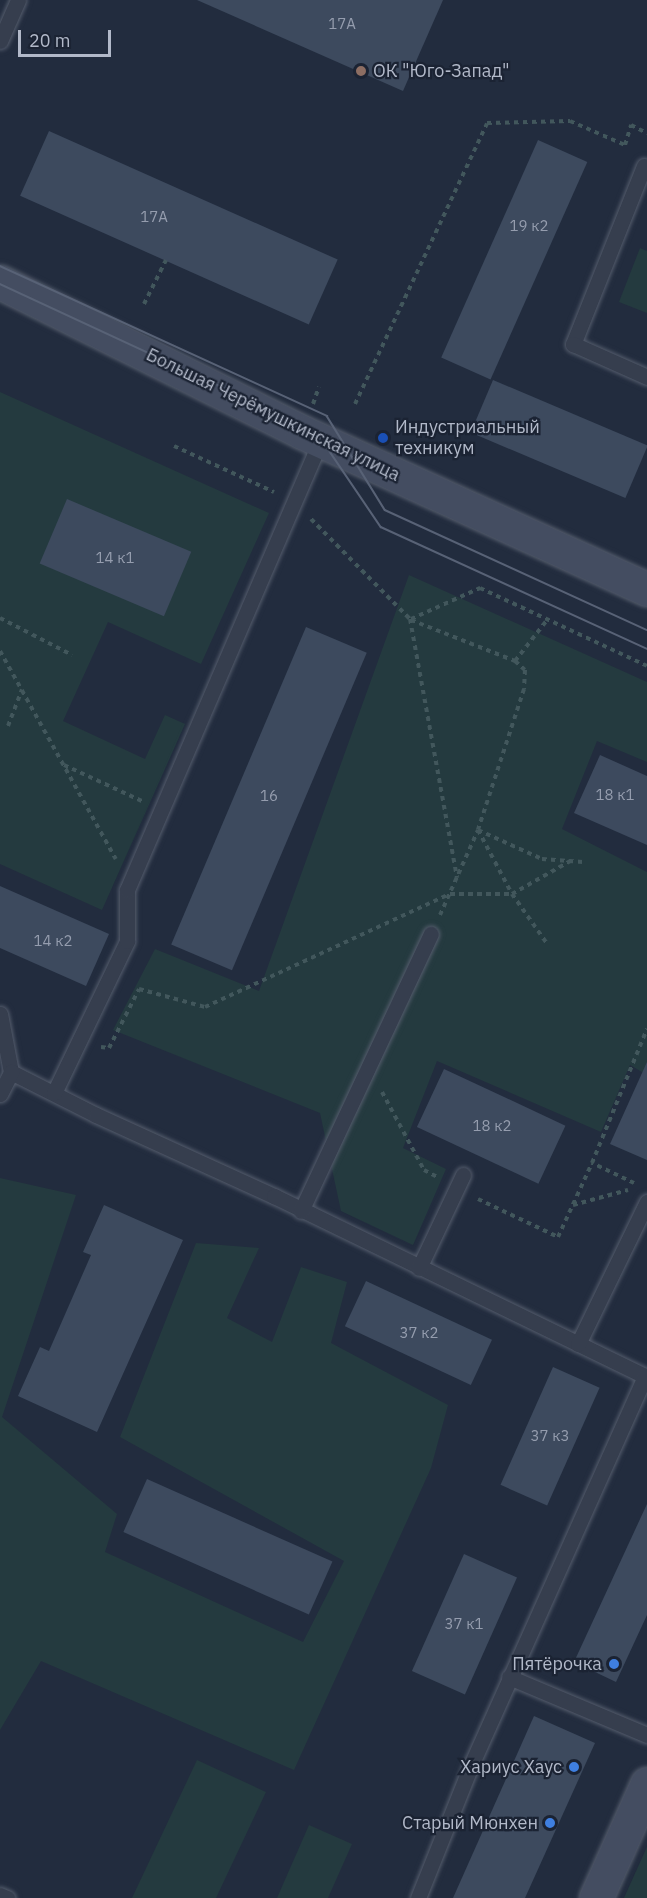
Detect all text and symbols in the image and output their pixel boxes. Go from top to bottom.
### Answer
house number: 17А [328,15,356,33]
scale bar [21,18,114,56]
text: 20 m [29,29,71,52]
place label: ОК "Юго-Запад" [373,60,509,82]
marker: ОК "Юго-Запад" [354,64,368,78]
house number: 17А [140,208,168,226]
house number: 19 к2 [510,217,548,235]
street label: Большая Черёмушкинская улица [143,344,403,486]
place label: Индустриальный техникум [395,417,540,460]
marker: Индустриальный техникум [376,431,390,445]
house number: 14 к1 [96,549,134,567]
house number: 18 к1 [596,786,634,804]
house number: 16 [260,787,278,805]
house number: 14 к2 [34,932,72,950]
house number: 18 к2 [473,1117,511,1135]
house number: 37 к2 [400,1324,438,1342]
house number: 37 к3 [531,1427,569,1445]
house number: 37 к1 [445,1615,483,1633]
place label: Пятёрочка [512,1653,602,1675]
marker: Пятёрочка [607,1657,621,1671]
place label: Хариус Хаус [460,1756,562,1778]
marker: Хариус Хаус [567,1760,581,1774]
place label: Старый Мюнхен [402,1812,538,1834]
marker: Старый Мюнхен [543,1816,557,1830]

